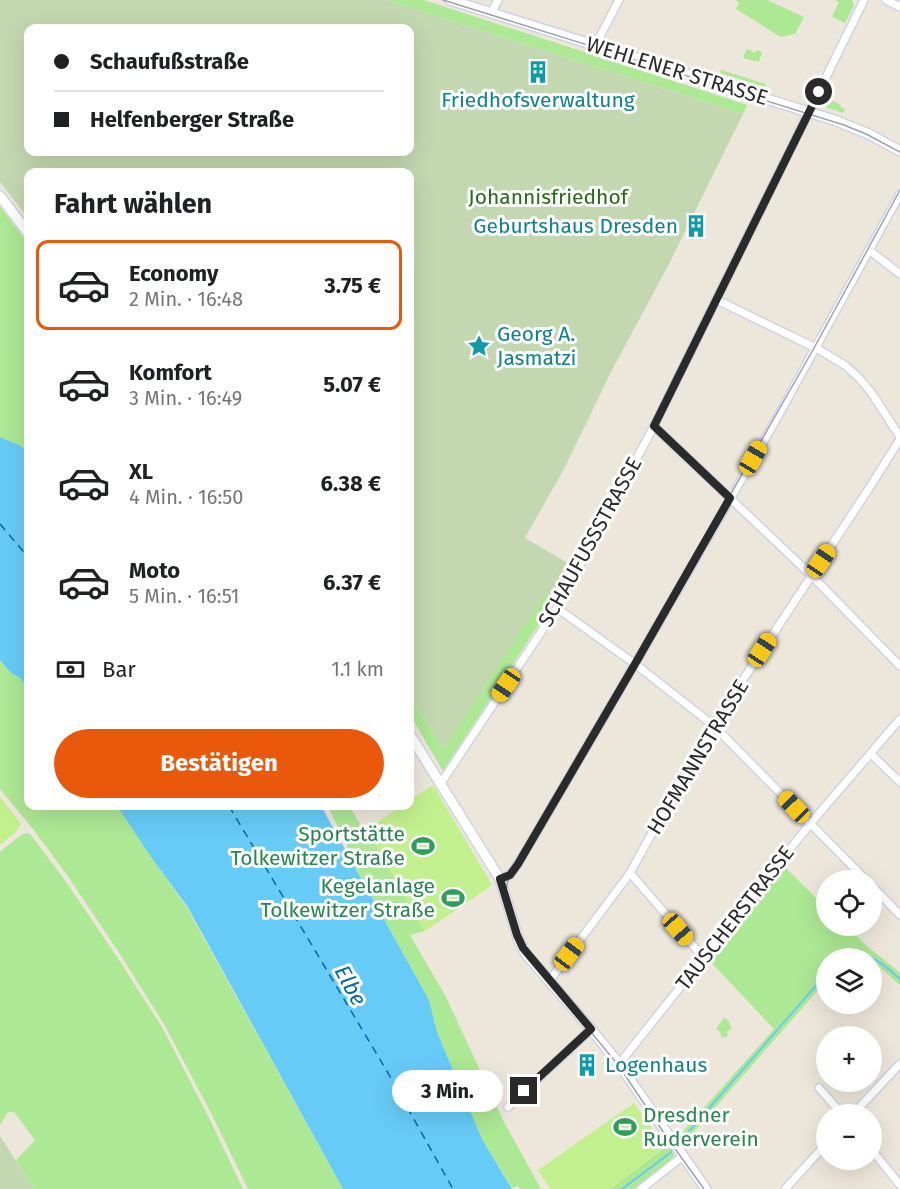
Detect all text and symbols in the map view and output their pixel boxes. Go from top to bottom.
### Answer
street label: WEHLENER STRASSE [583,31,771,111]
text: Schaufußstraße [90,48,249,75]
building icon: Friedhofsverwaltung [525,59,551,85]
route start [805,78,832,105]
place label: Friedhofsverwaltung [441,87,635,113]
text: Helfenberger Straße [90,106,294,133]
park label: Johannisfriedhof [468,184,630,210]
text: Fahrt wählen [54,188,212,220]
place label: Geburtshaus Dresden [473,213,678,239]
building icon: Geburtshaus Dresden [683,213,709,239]
icon: car [57,258,111,312]
text: Economy [129,260,218,287]
text: 3.75 € [324,272,381,299]
text: 2 Min. · 16:48 [129,287,243,311]
place label: Georg A. Jasmatzi [497,321,577,371]
place icon: Georg A. Jasmatzi [466,333,492,359]
icon: car [57,357,111,411]
text: Komfort [129,359,212,386]
text: 5.07 € [323,371,381,398]
text: 3 Min. · 16:49 [129,386,242,410]
car [736,438,770,478]
street label: SCHAUFUSSSTRASSE [533,453,647,631]
icon: car [57,456,111,510]
text: XL [129,458,153,485]
text: 6.38 € [321,470,381,497]
text: 4 Min. · 16:50 [129,485,243,509]
car [803,541,839,581]
icon: car [57,555,111,609]
text: Moto [129,557,180,584]
text: 6.37 € [323,569,381,596]
text: 5 Min. · 16:51 [129,584,239,608]
car [745,630,779,670]
icon: cash [54,653,87,686]
text: Bar [102,656,136,683]
text: 1.1 km [331,657,384,681]
car [488,665,524,705]
street label: HOFMANNSTRASSE [641,675,755,839]
button: Bestätigen [54,729,384,798]
car [775,788,813,826]
place label: Sportstätte Tolkewitzer Straße [230,821,405,871]
sports icon: Sportstätte Tolkewitzer Straße [410,833,436,859]
street label: TAUSCHERSTRASSE [670,840,800,996]
map controls [816,870,882,1170]
button: locate [816,870,882,936]
place label: Kegelanlage Tolkewitzer Straße [260,873,435,923]
sports icon: Kegelanlage Tolkewitzer Straße [440,885,466,911]
car [659,910,697,948]
car [551,934,587,974]
button: layers [816,948,882,1014]
water label: Elbe [329,960,372,1010]
button: + [816,1026,882,1092]
building icon: Logenhaus [574,1052,600,1078]
place label: Logenhaus [605,1052,707,1078]
callout: 3 Min. [392,1070,503,1112]
route end [510,1077,537,1104]
text: 3 Min. [421,1079,474,1103]
place label: Dresdner Ruderverein [643,1102,759,1152]
button: − [816,1104,882,1170]
sports icon: Dresdner Ruderverein [612,1114,638,1140]

